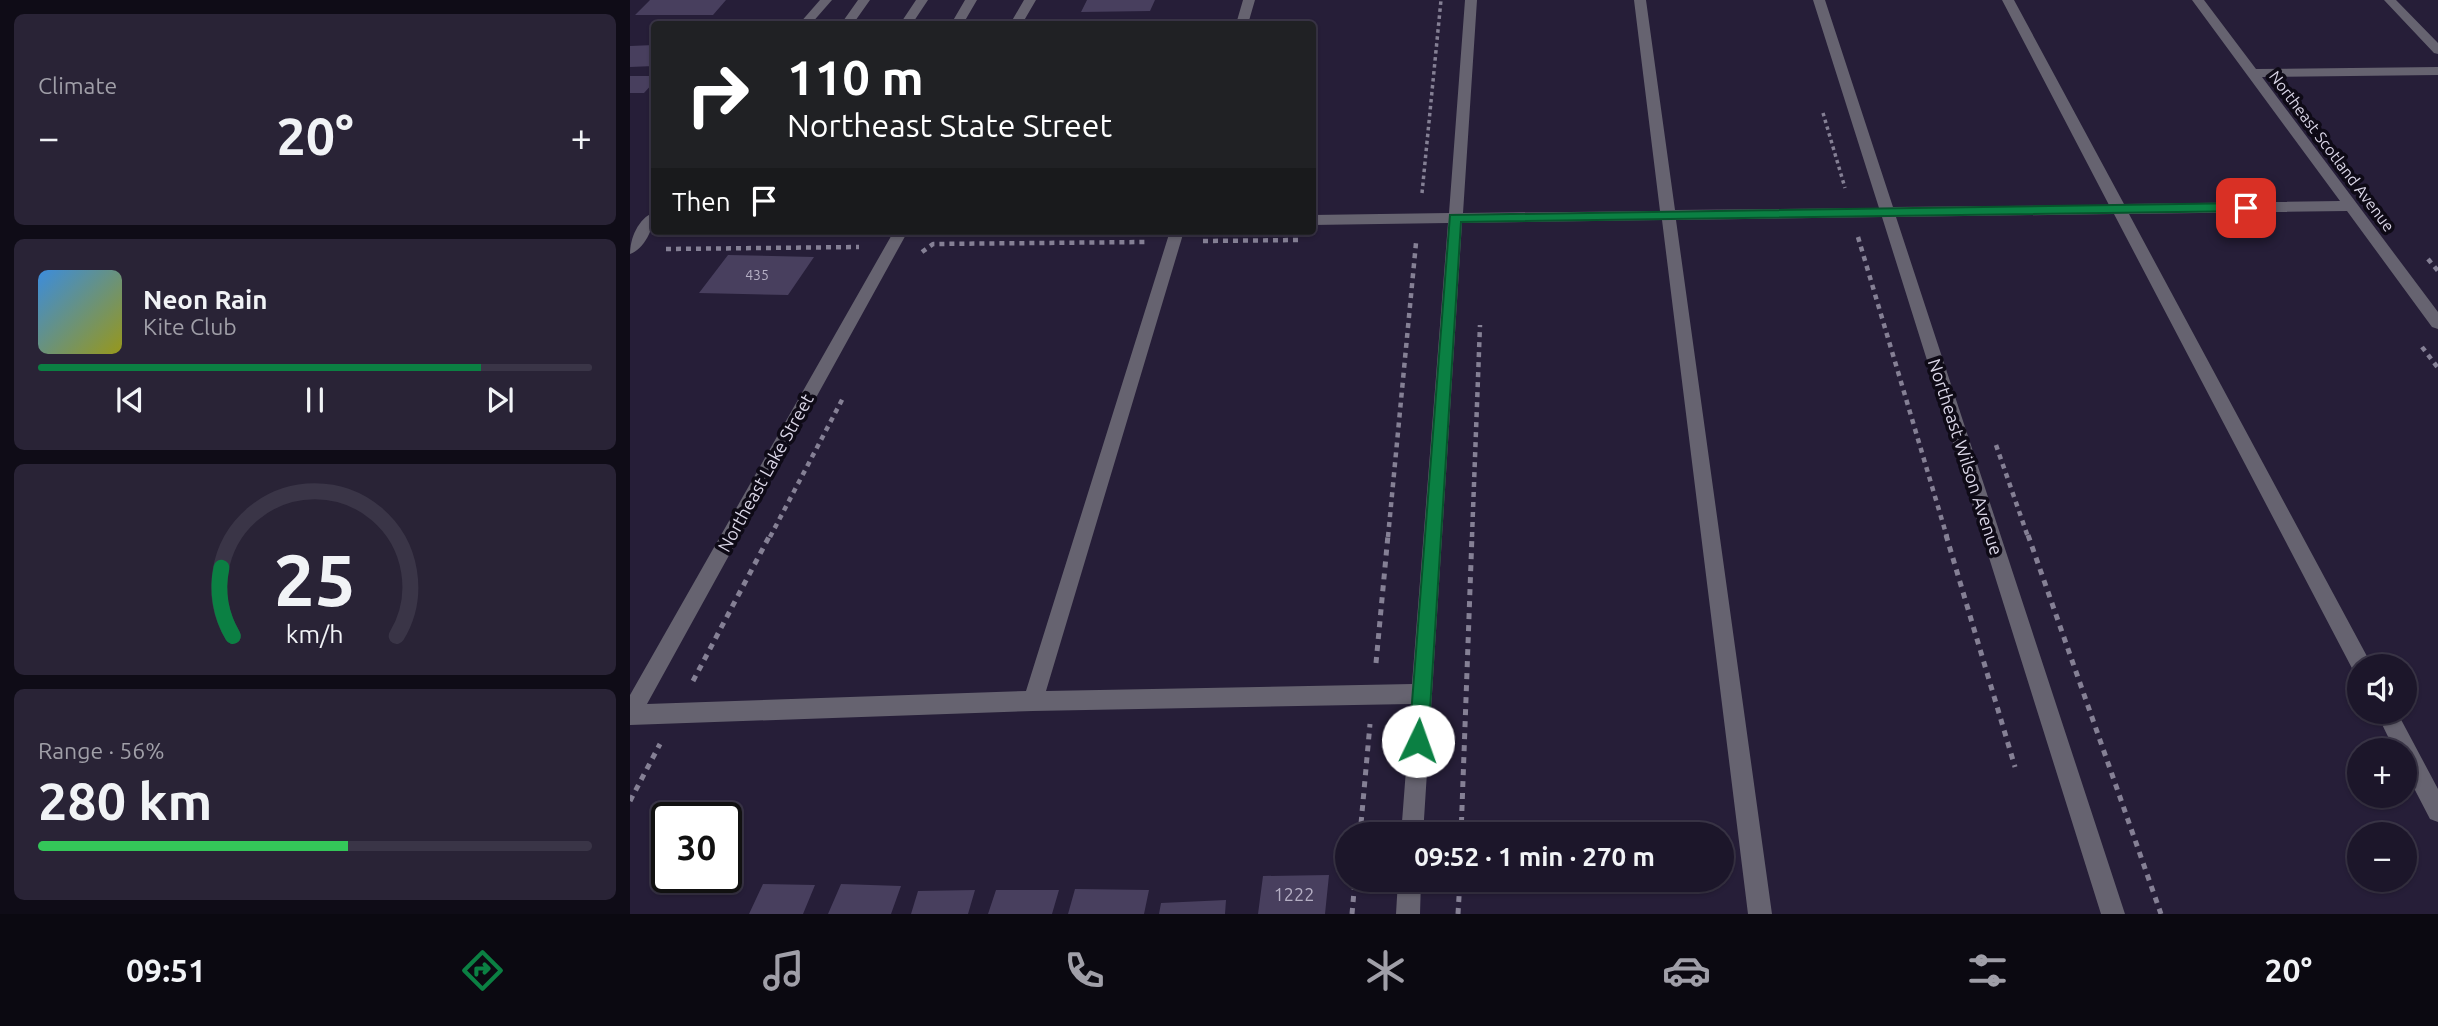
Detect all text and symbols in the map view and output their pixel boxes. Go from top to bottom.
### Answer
icon: right [672,49,763,140]
text: 110 m [787,49,924,104]
street label: Northeast Scotland Avenue [2266,67,2398,235]
text: Climate [38,73,117,98]
text: 20° [276,107,354,165]
text: Northeast State Street [787,107,1112,143]
text: − [38,116,59,158]
text: + [571,116,592,158]
pin [2216,178,2276,238]
icon: arrive [745,182,783,220]
text: Then [672,187,731,216]
icon: arrive [2227,189,2265,227]
house number: 435 [745,267,769,283]
text: Neon Rain [143,285,268,314]
text: Kite Club [143,314,237,339]
street label: Northeast Wilson Avenue [1925,356,2007,557]
icon: previous [111,381,149,419]
icon: pause [296,381,334,419]
icon: next [481,381,519,419]
street label: Northeast Lake Street [713,390,817,555]
text: 25 [274,538,356,620]
text: km/h [286,619,344,647]
map controls [2347,654,2417,892]
button: sound [2347,654,2417,724]
position arrow [1381,704,1455,778]
text: Range · 56% [38,738,165,763]
button: + [2347,738,2417,808]
text: 280 km [38,772,212,830]
speed limit sign: 30 [651,802,742,893]
button: − [2347,822,2417,892]
text: 09:52 · 1 min · 270 m [1414,842,1655,871]
house number: 1222 [1274,884,1314,904]
icon: directions [458,946,507,995]
icon: music [759,946,808,995]
icon: phone [1060,946,1109,995]
icon: climate [1361,946,1410,995]
icon: car [1662,946,1711,995]
icon: filters [1963,946,2012,995]
text: 09:51 [126,952,206,988]
text: 20° [2265,952,2312,988]

